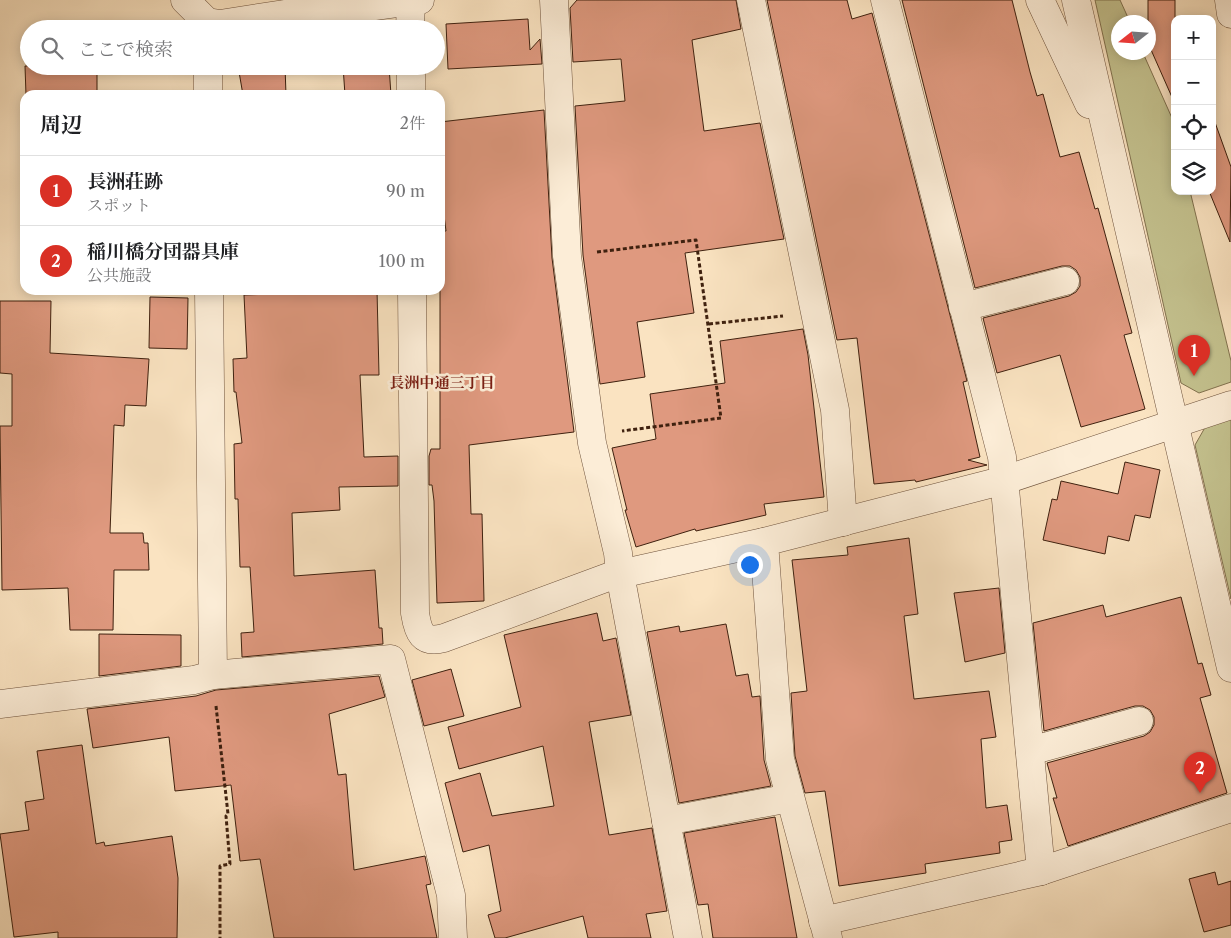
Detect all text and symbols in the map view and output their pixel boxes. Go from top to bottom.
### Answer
north arrow [1111,15,1156,60]
map controls [1171,15,1216,195]
button: + [1171,15,1216,60]
search box [20,20,445,75]
icon: search [38,34,66,62]
text: ここで検索 [78,38,173,61]
button: − [1171,60,1216,105]
button: locate [1171,105,1216,150]
text: 周辺 [40,112,82,137]
text: 2件 [400,113,425,133]
button: layers [1171,150,1216,195]
text: 長洲荘跡 [87,170,163,193]
text: 1 [52,181,60,201]
text: 90 m [386,181,425,201]
text: スポット [87,195,151,215]
text: 稲川橋分団器具庫 [87,240,239,263]
text: 2 [51,251,61,271]
text: 100 m [379,251,425,271]
text: 公共施設 [87,265,151,285]
pin: 1 [1178,335,1210,376]
district label: 長洲中通三丁目 [389,373,495,392]
your location [737,552,763,578]
pin: 2 [1184,752,1216,793]

